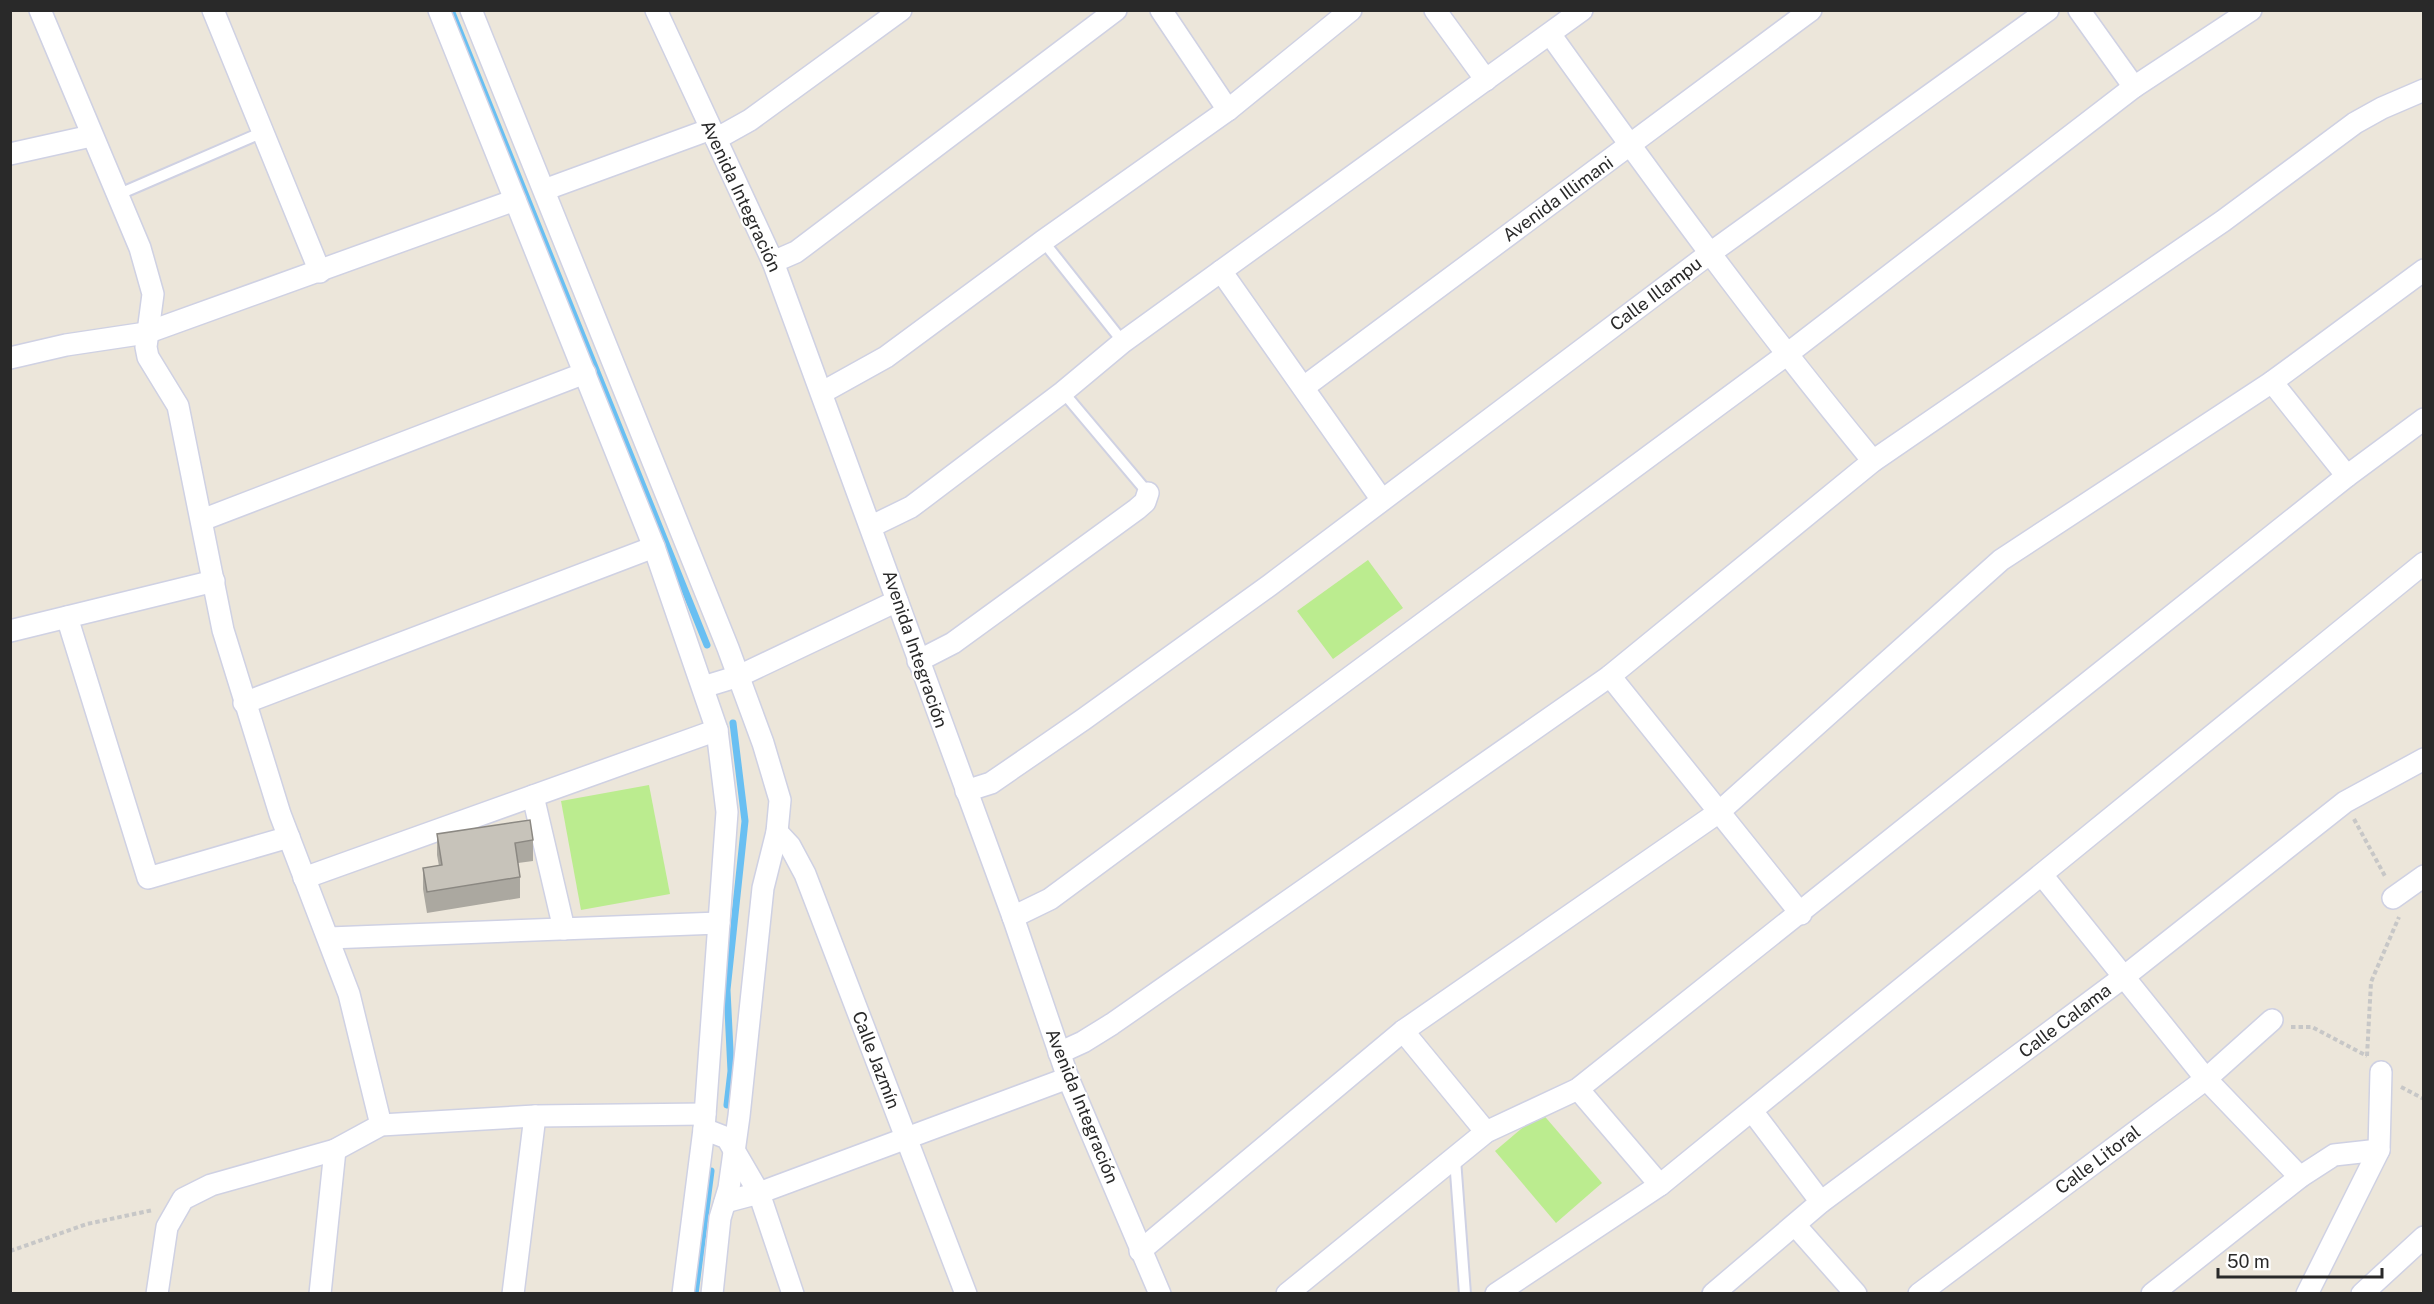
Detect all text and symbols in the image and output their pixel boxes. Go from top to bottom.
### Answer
street label: Avenida Integración [697,116,786,275]
street label: Avenida Illimani [1498,152,1617,246]
street label: Calle Illampu [1606,252,1706,335]
street label: Avenida Integración [879,567,952,730]
street label: Calle Calama [2014,979,2115,1062]
street label: Calle Jazmín [848,1008,905,1112]
street label: Avenida Integración [1042,1025,1123,1186]
street label: Calle Litoral [2051,1121,2144,1198]
scale bar [2218,1241,2382,1279]
text: 50 m [2227,1251,2270,1272]

